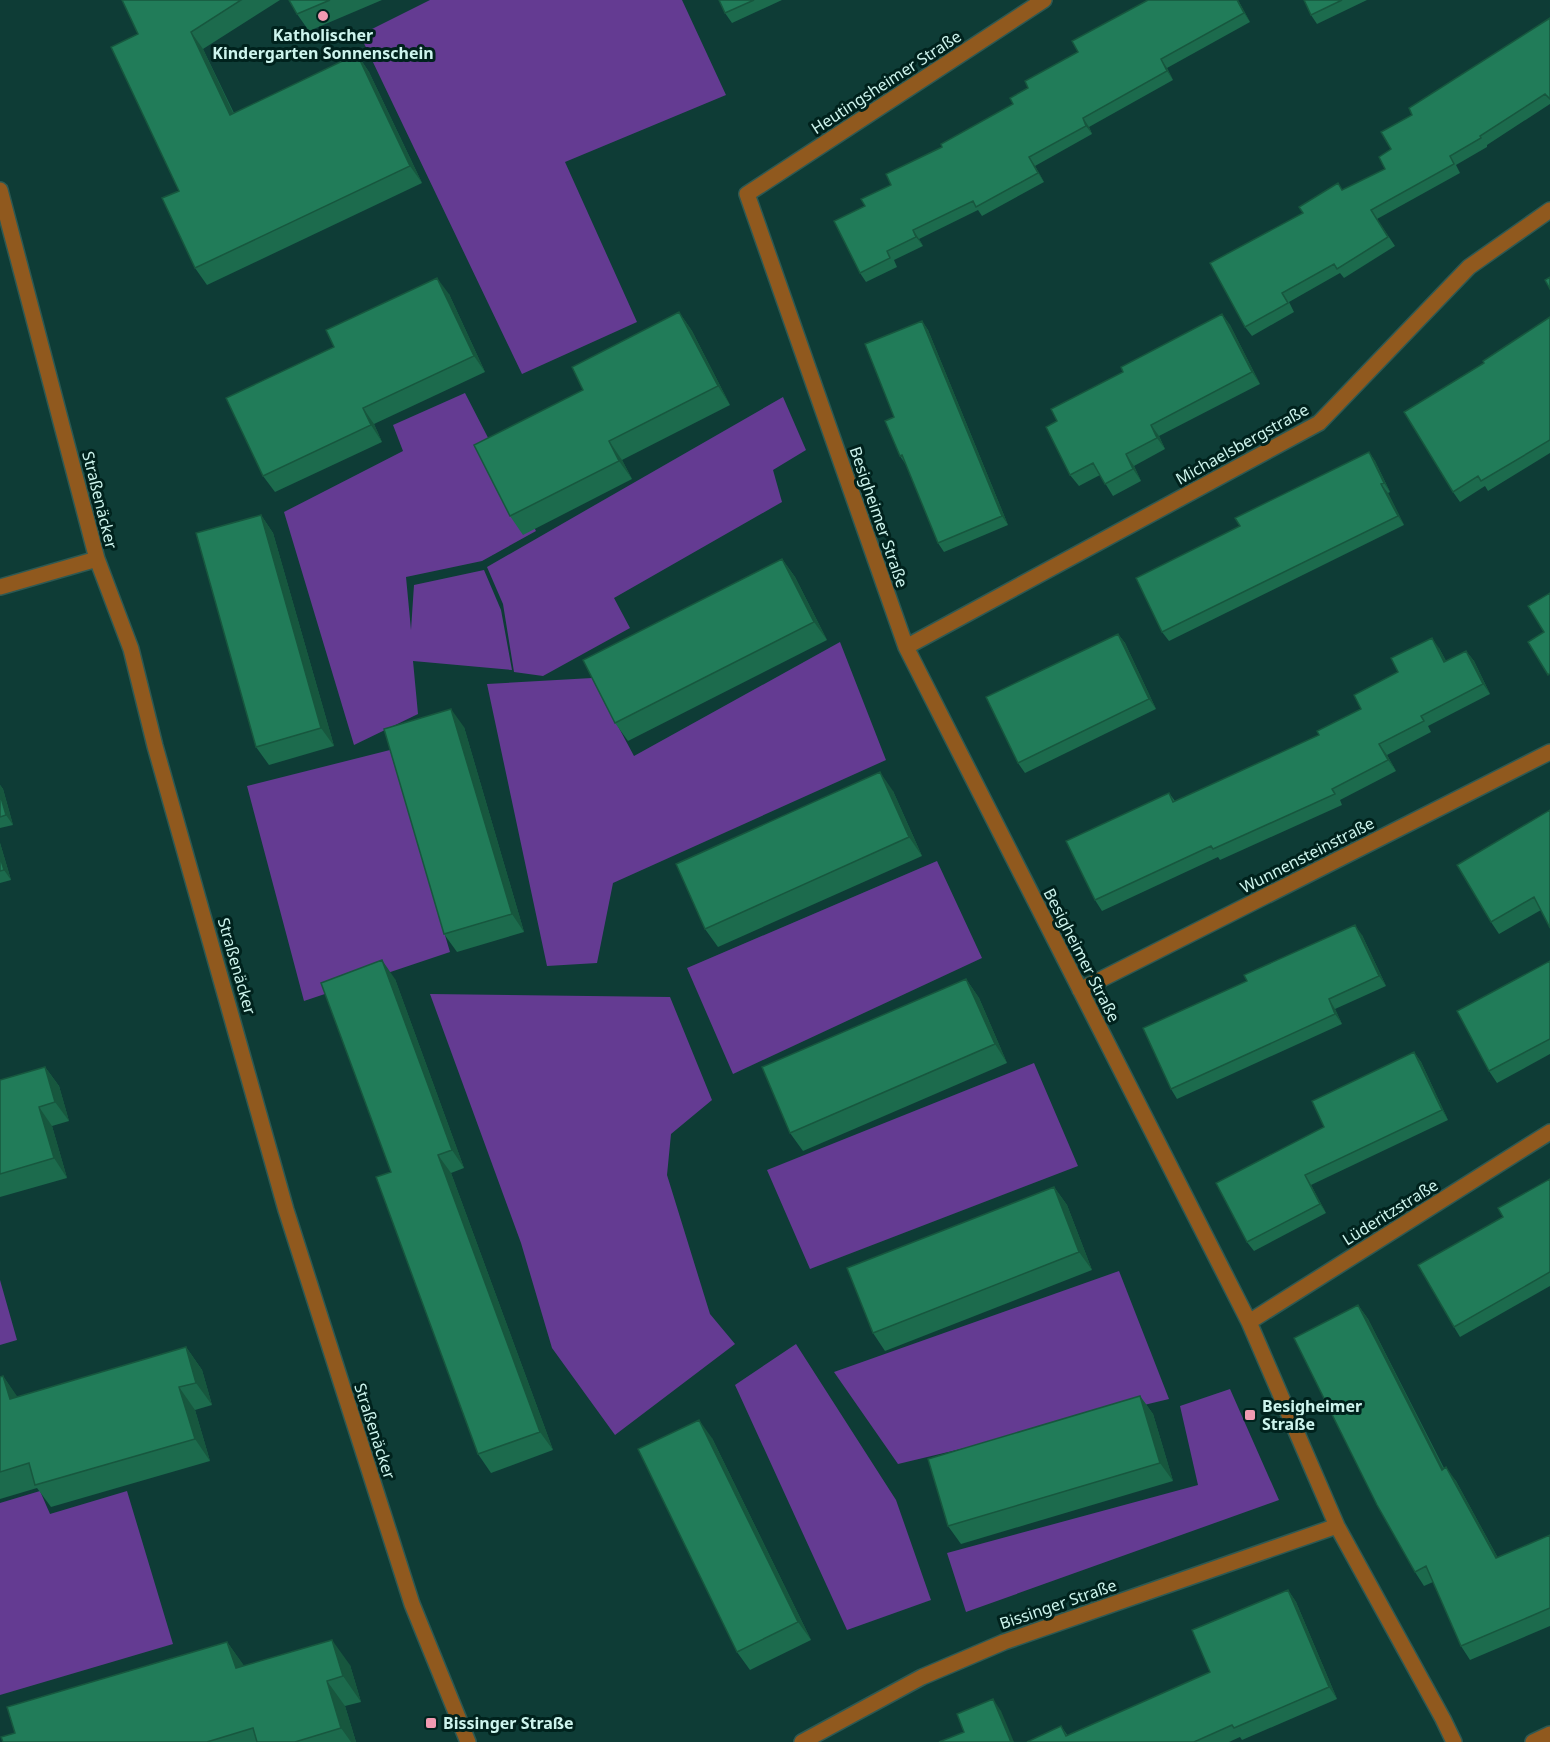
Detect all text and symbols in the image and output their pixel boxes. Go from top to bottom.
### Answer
marker: Katholischer Kindergarten Sonnenschein [316,9,330,23]
place label: Katholischer Kindergarten Sonnenschein [212,24,434,64]
street label: Heutingsheimer Straße [807,25,965,139]
street label: Michaelsbergstraße [1172,398,1312,490]
street label: Besigheimer Straße [845,444,913,590]
street label: Straßenäcker [77,449,123,551]
street label: Wunnensteinstraße [1236,812,1378,898]
street label: Besigheimer Straße [1039,884,1125,1026]
street label: Straßenäcker [213,915,261,1017]
street label: Lüderitzstraße [1338,1174,1442,1250]
street label: Straßenäcker [349,1380,401,1482]
place label: Besigheimer Straße [1262,1395,1362,1435]
marker: Besigheimer Straße [1243,1408,1257,1422]
street label: Bissinger Straße [997,1574,1119,1634]
place label: Bissinger Straße [443,1712,574,1734]
marker: Bissinger Straße [424,1716,438,1730]

